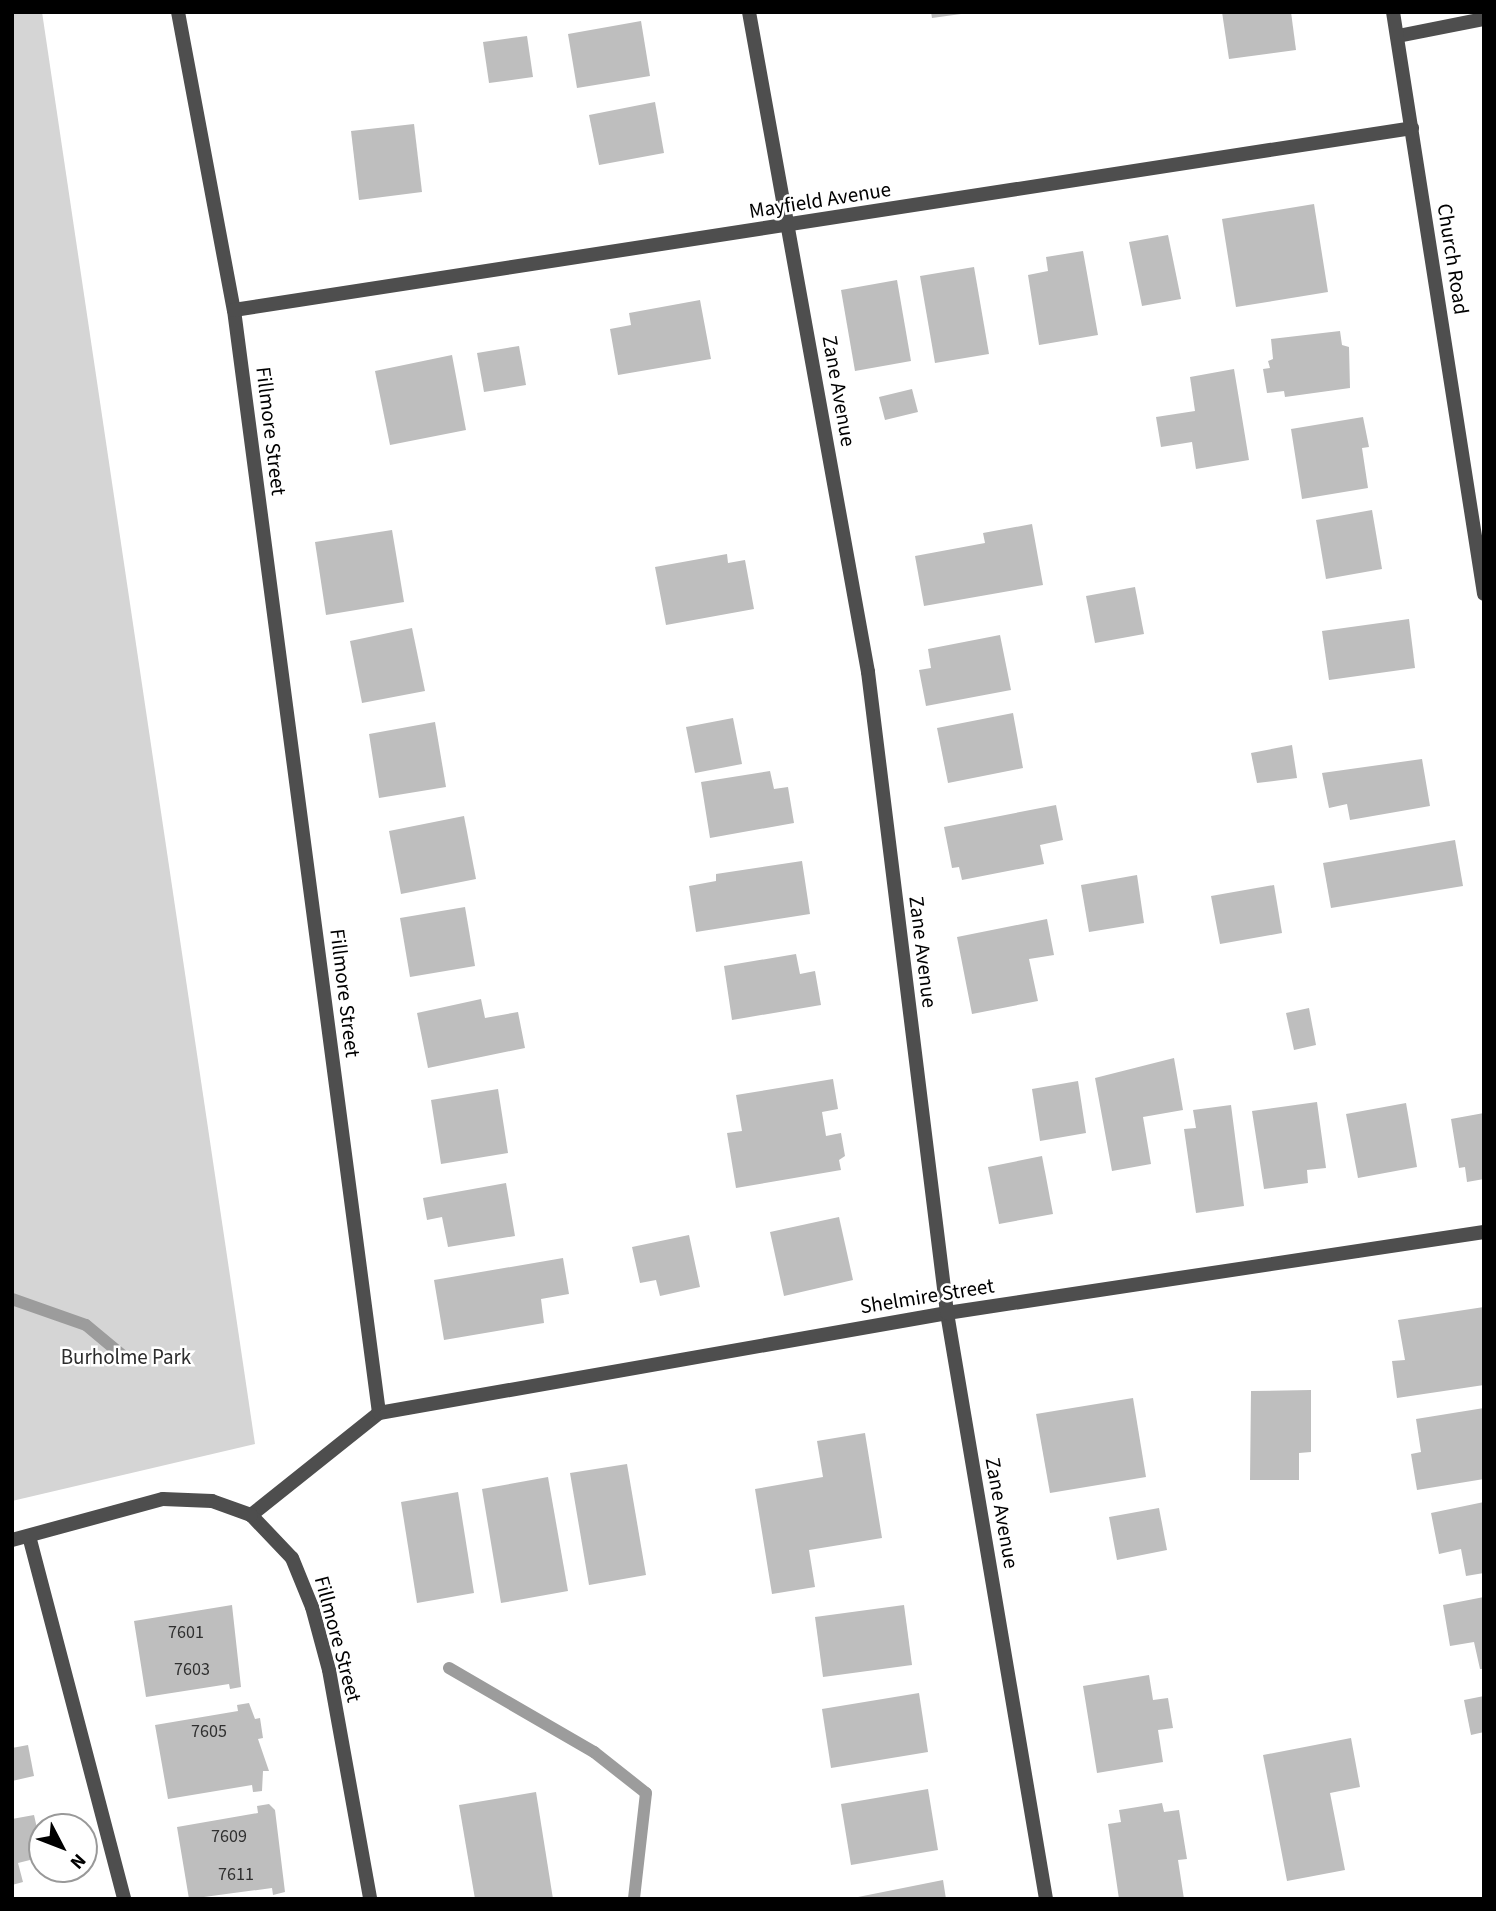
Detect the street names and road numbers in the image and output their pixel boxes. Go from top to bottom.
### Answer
street label: Mayfield Avenue [747,176,893,224]
street label: Church Road [1432,202,1474,316]
street label: Zane Avenue [817,333,861,449]
street label: Fillmore Street [251,365,291,497]
street label: Zane Avenue [904,895,942,1009]
street label: Fillmore Street [325,927,365,1059]
street label: Shelmire Street [858,1273,996,1319]
street label: Zane Avenue [980,1455,1024,1571]
street label: Fillmore Street [309,1573,367,1705]

